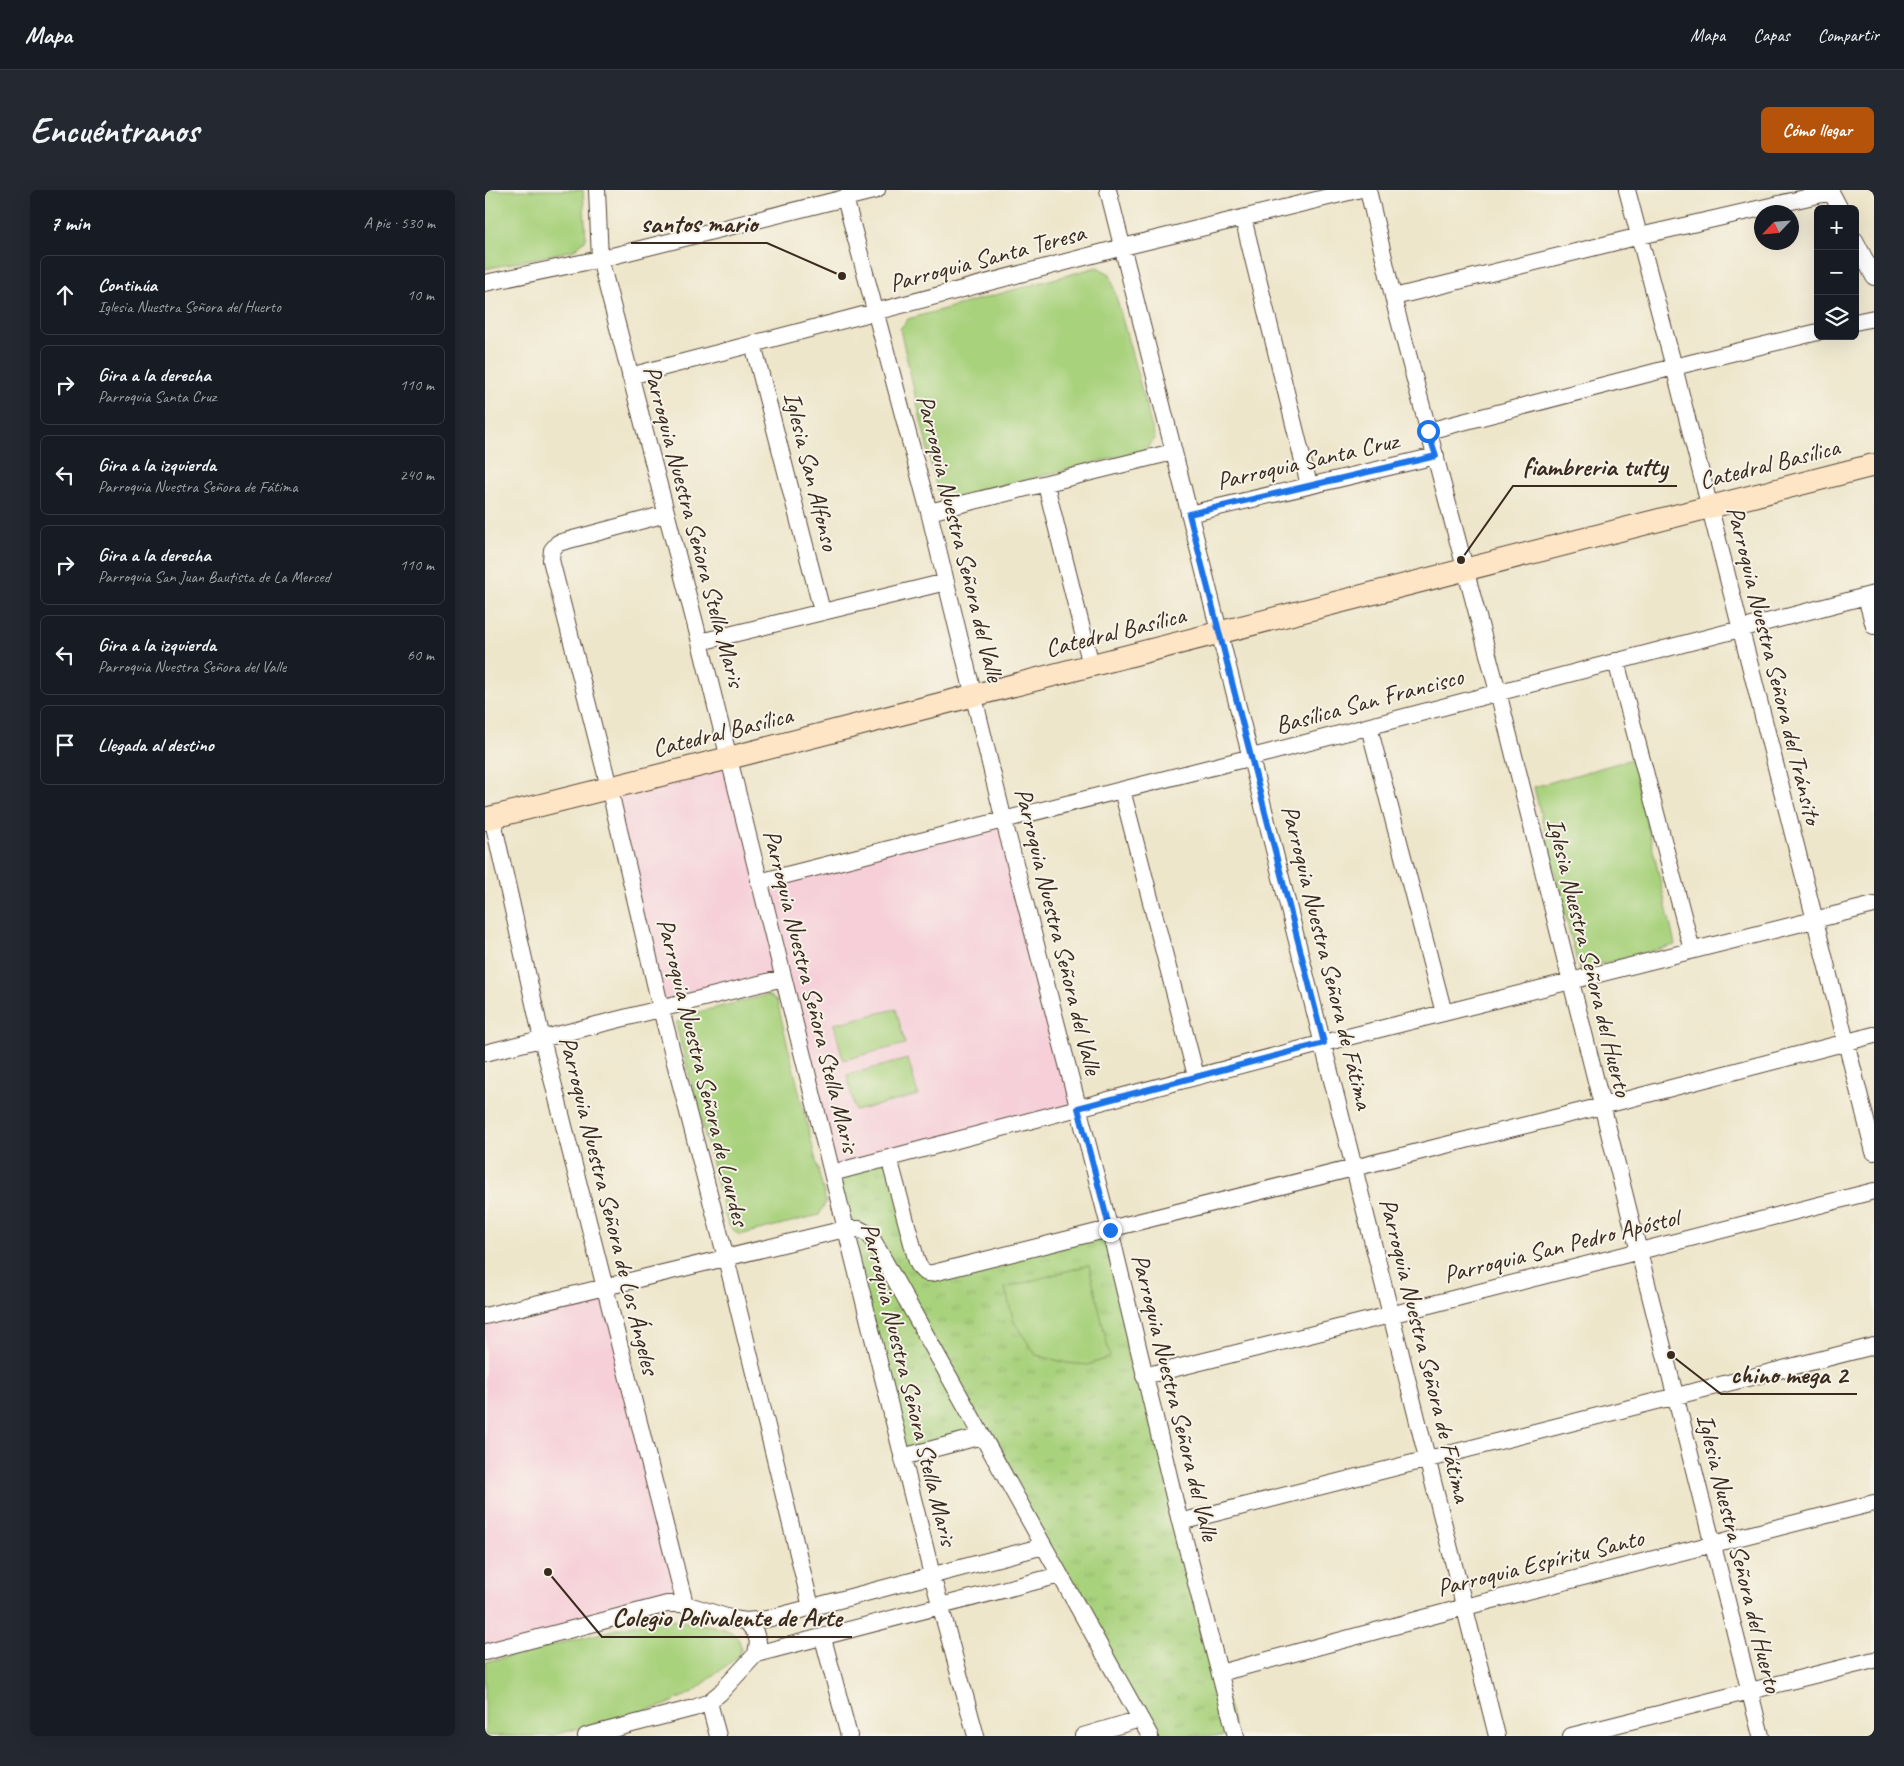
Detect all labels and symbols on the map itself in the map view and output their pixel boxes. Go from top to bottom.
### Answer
callout: santos mario [631,202,767,243]
north arrow [1754,205,1799,250]
text: santos mario [641,207,760,240]
street label: Parroquia Santa Teresa [886,216,1091,299]
street label: Parroquia Nuestra Señora Stella Maris [636,362,753,693]
street label: Iglesia San Alfonso [776,389,846,555]
street label: Parroquia Nuestra Señora del Valle [909,392,1012,687]
route start [1417,420,1440,443]
street label: Parroquia Santa Cruz [1214,424,1404,497]
street label: Catedral Basílica [1696,431,1845,497]
callout: fiambreria tutty [1513,445,1677,486]
text: fiambreria tutty [1523,450,1669,483]
street label: Parroquia Nuestra Señora del Tránsito [1719,503,1830,831]
street label: Catedral Basílica [1042,599,1191,665]
street label: Basílica San Francisco [1272,660,1468,741]
street label: Catedral Basílica [649,699,798,765]
street label: Parroquia Nuestra Señora del Valle [1007,785,1110,1080]
street label: Parroquia Nuestra Señora de Fátima [1274,802,1381,1114]
street label: Iglesia Nuestra Señora del Huerto [1539,815,1639,1101]
street label: Parroquia Nuestra Señora Stella Maris [755,826,867,1158]
street label: Parroquia Nuestra Señora de Lourdes [649,915,757,1232]
street label: Parroquia Nuestra Señora de Los Ángeles [552,1033,667,1380]
street label: Parroquia Nuestra Señora de Fátima [1372,1195,1479,1507]
street label: Parroquia San Pedro Apóstol [1440,1200,1687,1291]
street label: Parroquia Nuestra Señora Stella Maris [853,1219,965,1551]
route end [1099,1219,1122,1242]
street label: Parroquia Nuestra Señora del Valle [1124,1251,1227,1546]
callout: chino mega 2 [1721,1353,1857,1394]
text: chino mega 2 [1731,1358,1850,1391]
street label: Iglesia Nuestra Señora del Huerto [1689,1411,1789,1697]
street label: Parroquia Espíritu Santo [1434,1522,1648,1604]
callout: Colegio Polivalente de Arte [602,1596,852,1637]
text: Colegio Polivalente de Arte [612,1601,844,1634]

